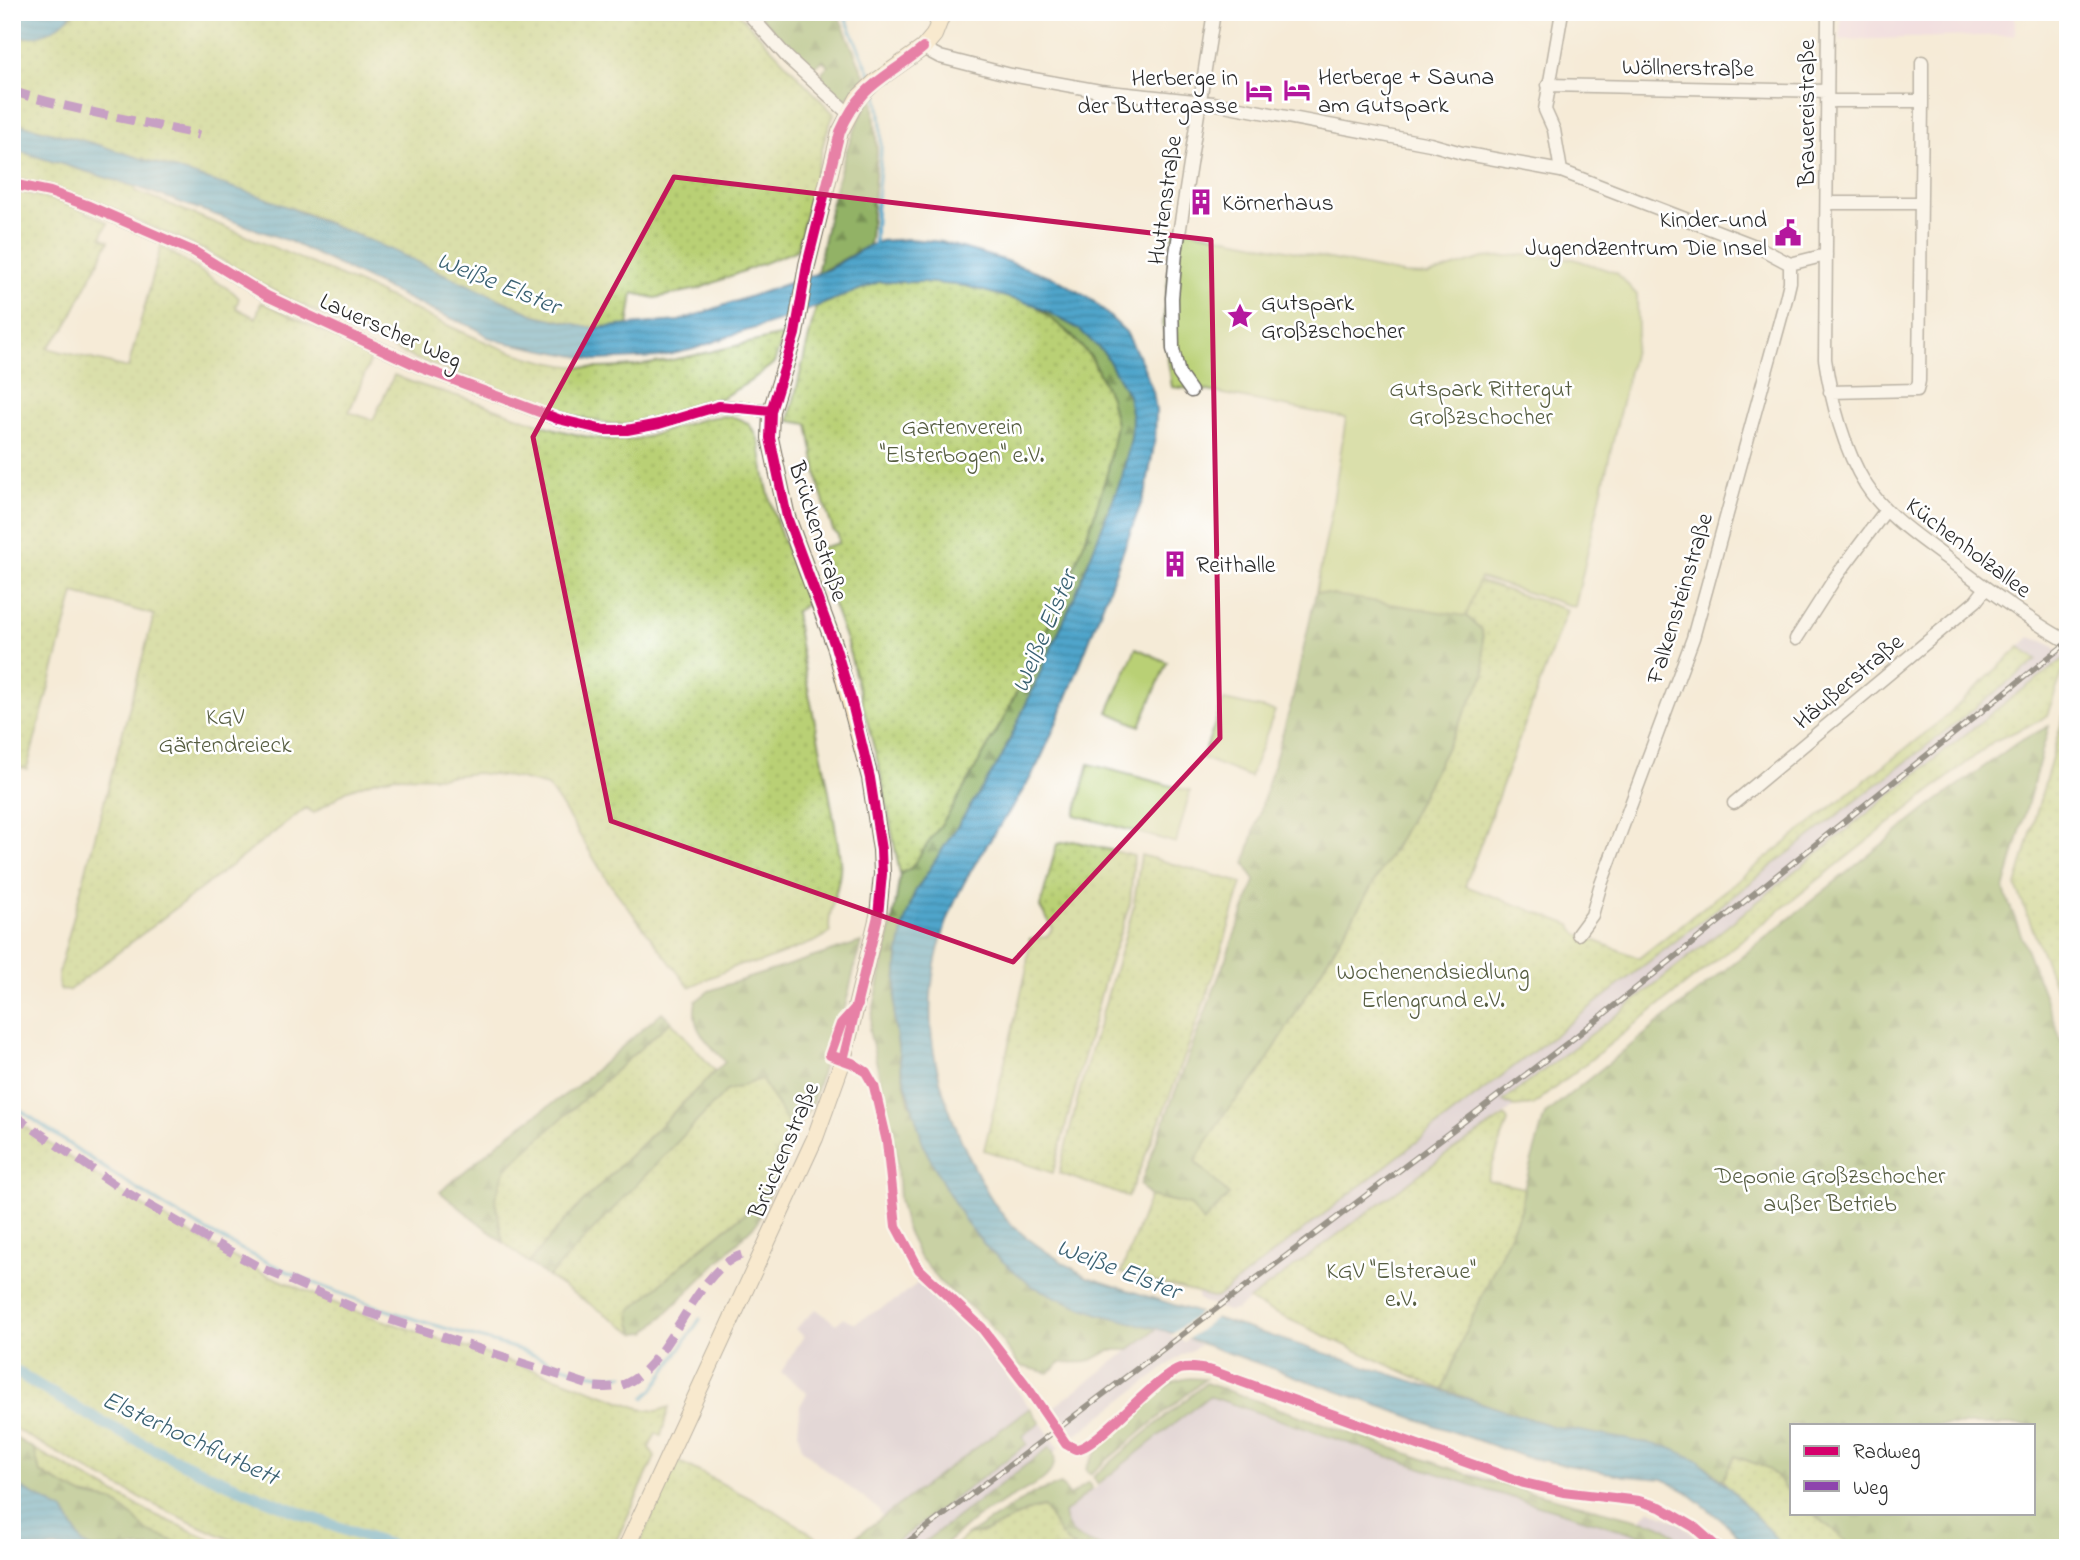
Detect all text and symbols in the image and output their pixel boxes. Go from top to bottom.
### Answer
street label: Brauereistraße [1791,39,1826,188]
street label: Wöllnerstraße [1621,51,1755,88]
place label: Herberge + Sauna am Gutspark [1318,61,1494,124]
place label: Herberge in der Buttergasse [1077,62,1238,125]
hotel icon: Herberge + Sauna am Gutspark [1282,75,1312,105]
hotel icon: Herberge in der Buttergasse [1244,76,1274,106]
street label: Huttenstraße [1140,133,1193,267]
building icon: Körnerhaus [1186,187,1216,217]
place label: Körnerhaus [1222,187,1334,222]
place label: Kinder-und Jugendzentrum Die Insel [1525,204,1768,267]
public building icon: Kinder-und Jugendzentrum Die Insel [1773,218,1803,248]
water label: Weiße Elster [430,243,568,328]
street label: Lauerscher Weg [313,285,467,379]
place label: Gutspark Großzschocher [1261,287,1405,350]
place icon: Gutspark Großzschocher [1225,301,1255,331]
park label: Gutspark Rittergut Großzschocher [1389,373,1573,436]
park label: Gartenverein "Elsterbogen" e.V. [880,411,1044,474]
street label: Brückenstraße [777,456,856,606]
street label: Küchenholzallee [1897,490,2038,608]
street label: Falkensteinstraße [1639,509,1724,689]
building icon: Reithalle [1160,549,1190,579]
place label: Reithalle [1196,549,1276,584]
water label: Weiße Elster [1003,562,1090,699]
street label: Häußerstraße [1787,626,1913,740]
park label: KGV Gärtendreieck [158,701,292,764]
park label: Wochenendsiedlung Erlengrund e.V. [1337,956,1529,1019]
street label: Brückenstraße [740,1077,830,1225]
park label: Deponie Großzschocher außer Betrieb [1714,1160,1946,1223]
water label: Weiße Elster [1050,1230,1188,1313]
park label: KGV "Elsteraue" e.V. [1326,1255,1476,1318]
water label: Elsterhochflutbett [95,1382,286,1498]
legend [1790,1424,2035,1514]
text: Radweg [1853,1438,1920,1470]
text: Weg [1853,1474,1888,1506]

